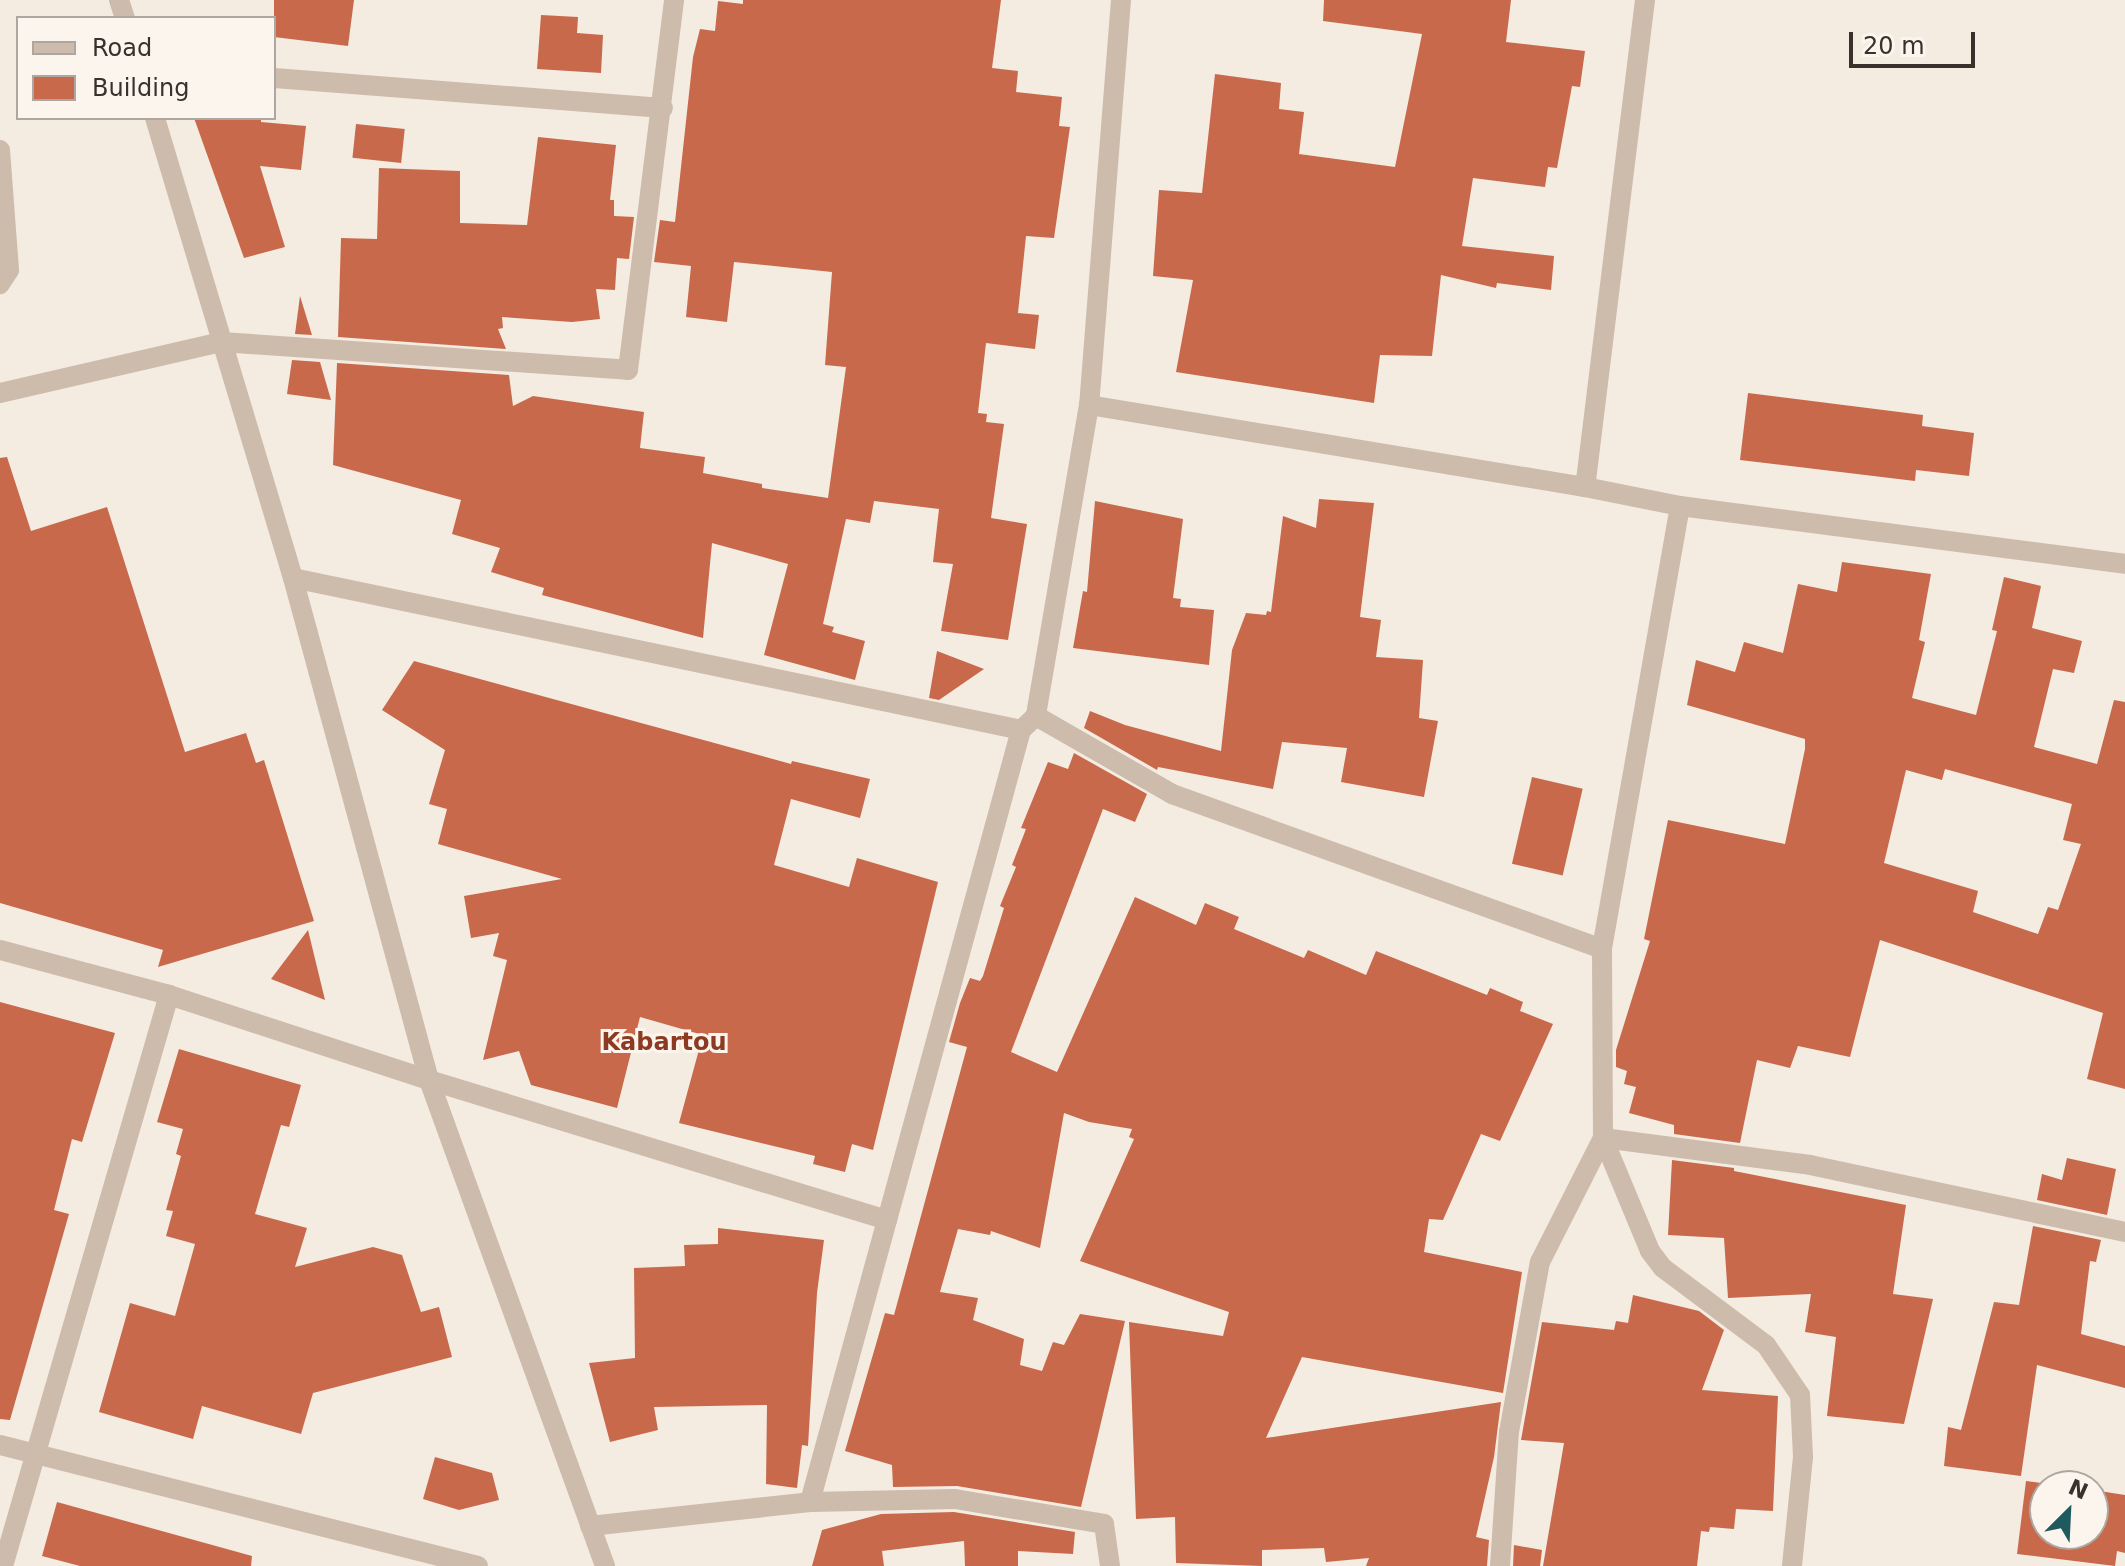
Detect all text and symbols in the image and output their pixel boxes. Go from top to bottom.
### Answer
legend [16,16,276,120]
scale bar [1853,16,1979,66]
text: 20 m [1863,32,1925,60]
text: Road [92,34,152,62]
text: Building [92,74,189,102]
district label: Kabartou [601,1029,727,1057]
north arrow [2029,1470,2109,1550]
text: N [2065,1474,2092,1505]

